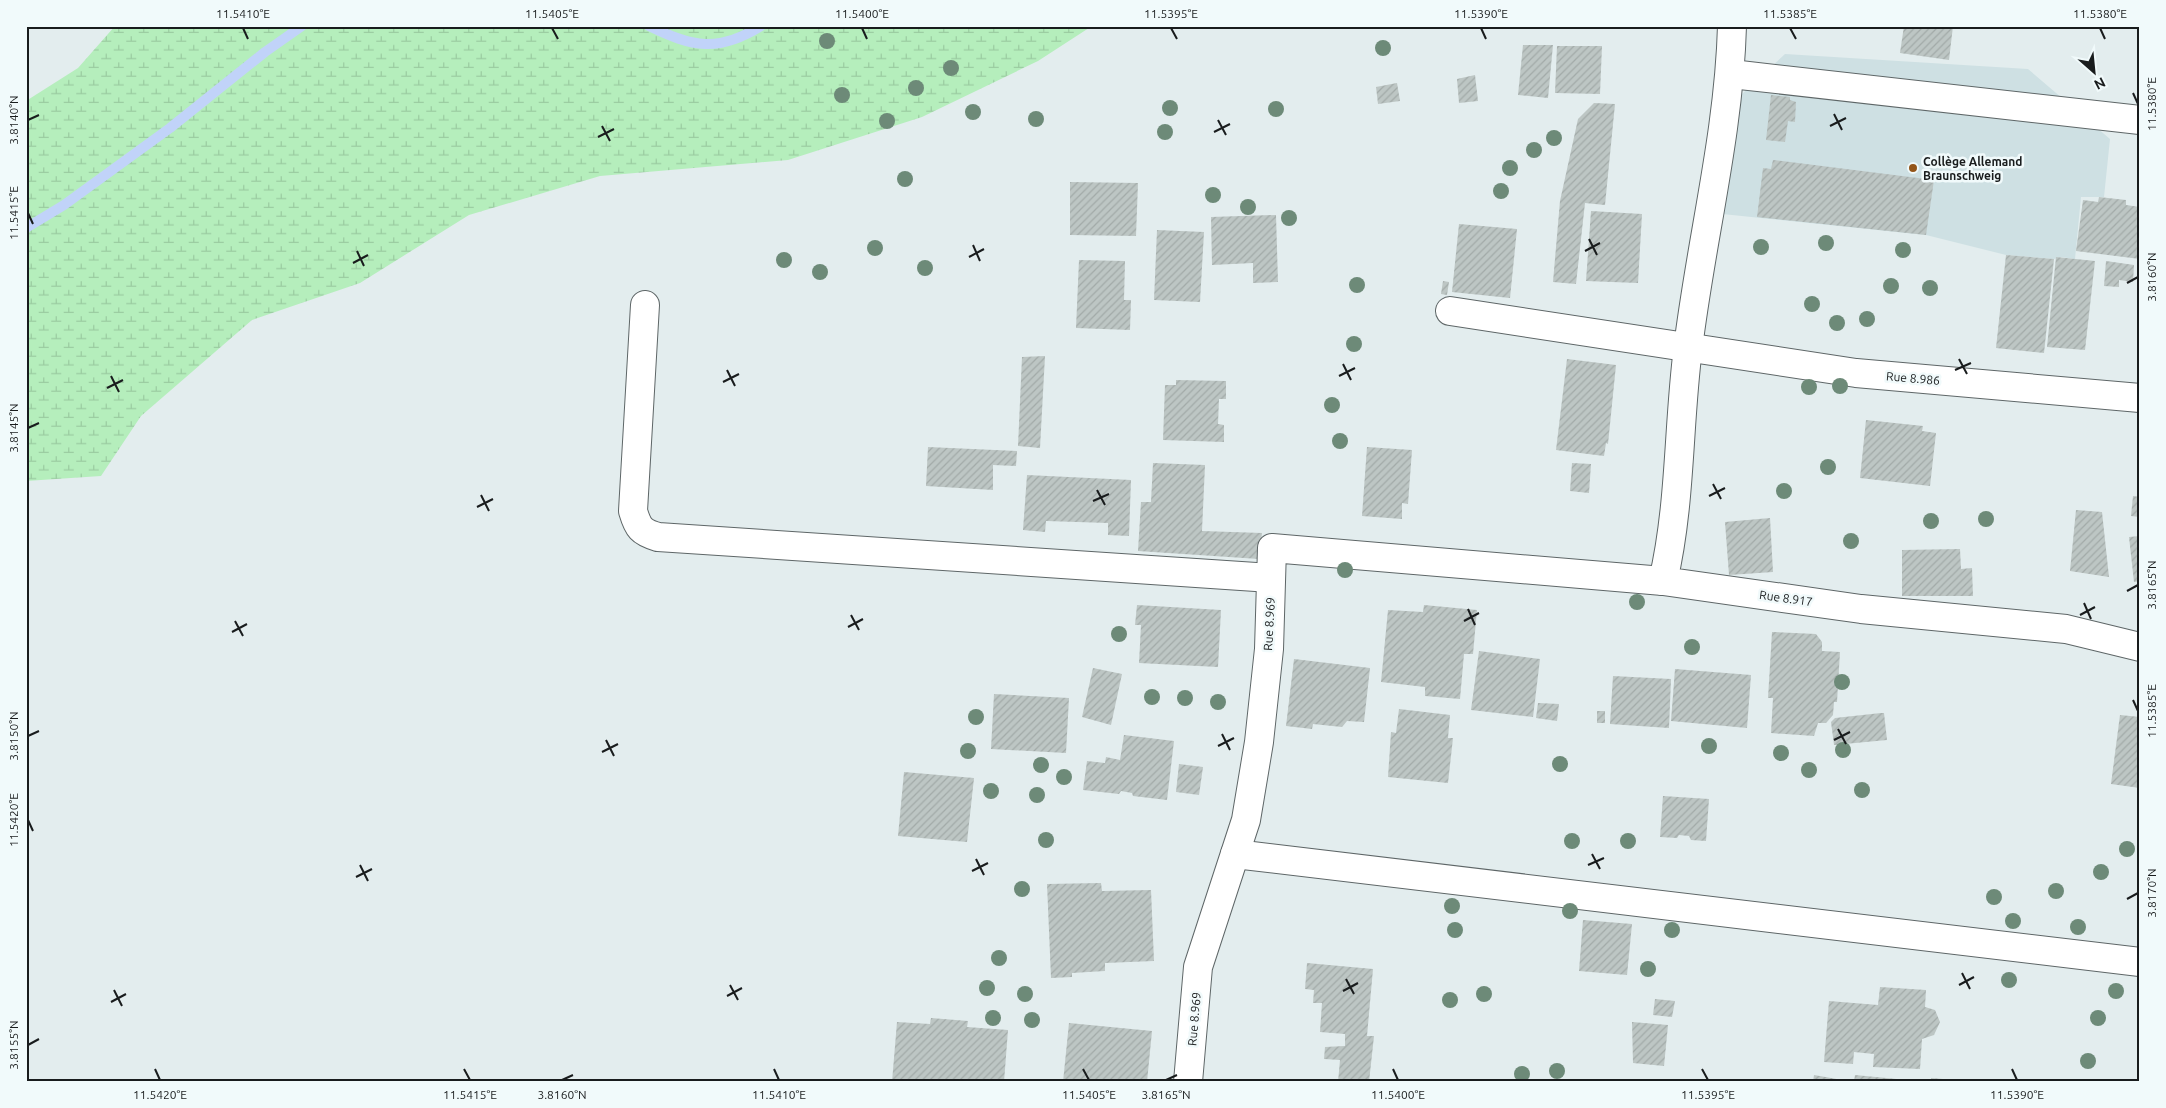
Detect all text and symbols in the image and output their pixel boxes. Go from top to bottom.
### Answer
text: 11.5410°E [216,7,270,20]
text: 11.5405°E [525,7,579,20]
text: 11.5400°E [835,7,889,20]
text: 11.5395°E [1144,7,1198,20]
text: 11.5390°E [1454,7,1508,20]
text: 11.5385°E [1763,7,1817,20]
text: 11.5380°E [2073,7,2127,20]
north arrow [2068,48,2118,98]
text: N [2092,74,2108,93]
text: 11.5380°E [2145,77,2158,131]
text: 3.8140°N [7,95,20,145]
place label: Collège Allemand Braunschweig [1923,155,2022,182]
marker: Collège Allemand Braunschweig [1907,162,1919,174]
text: 11.5415°E [7,186,20,240]
text: 3.8160°N [2145,252,2158,302]
street label: Rue 8.986 [1886,369,1941,387]
text: 3.8145°N [7,403,20,453]
text: 3.8165°N [2145,560,2158,610]
street label: Rue 8.917 [1758,588,1814,608]
street label: Rue 8.969 [1261,597,1277,651]
text: 11.5385°E [2145,684,2158,738]
text: 3.8150°N [7,711,20,761]
text: 11.5420°E [7,793,20,847]
text: 3.8170°N [2145,868,2158,918]
street label: Rue 8.969 [1185,992,1203,1046]
text: 3.8155°N [7,1020,20,1070]
text: 11.5420°E [133,1088,187,1101]
text: 11.5415°E [443,1088,497,1101]
text: 3.8160°N [537,1088,587,1101]
text: 11.5410°E [752,1088,806,1101]
text: 11.5405°E [1062,1088,1116,1101]
text: 3.8165°N [1141,1088,1191,1101]
text: 11.5400°E [1371,1088,1425,1101]
text: 11.5395°E [1681,1088,1735,1101]
text: 11.5390°E [1990,1088,2044,1101]

